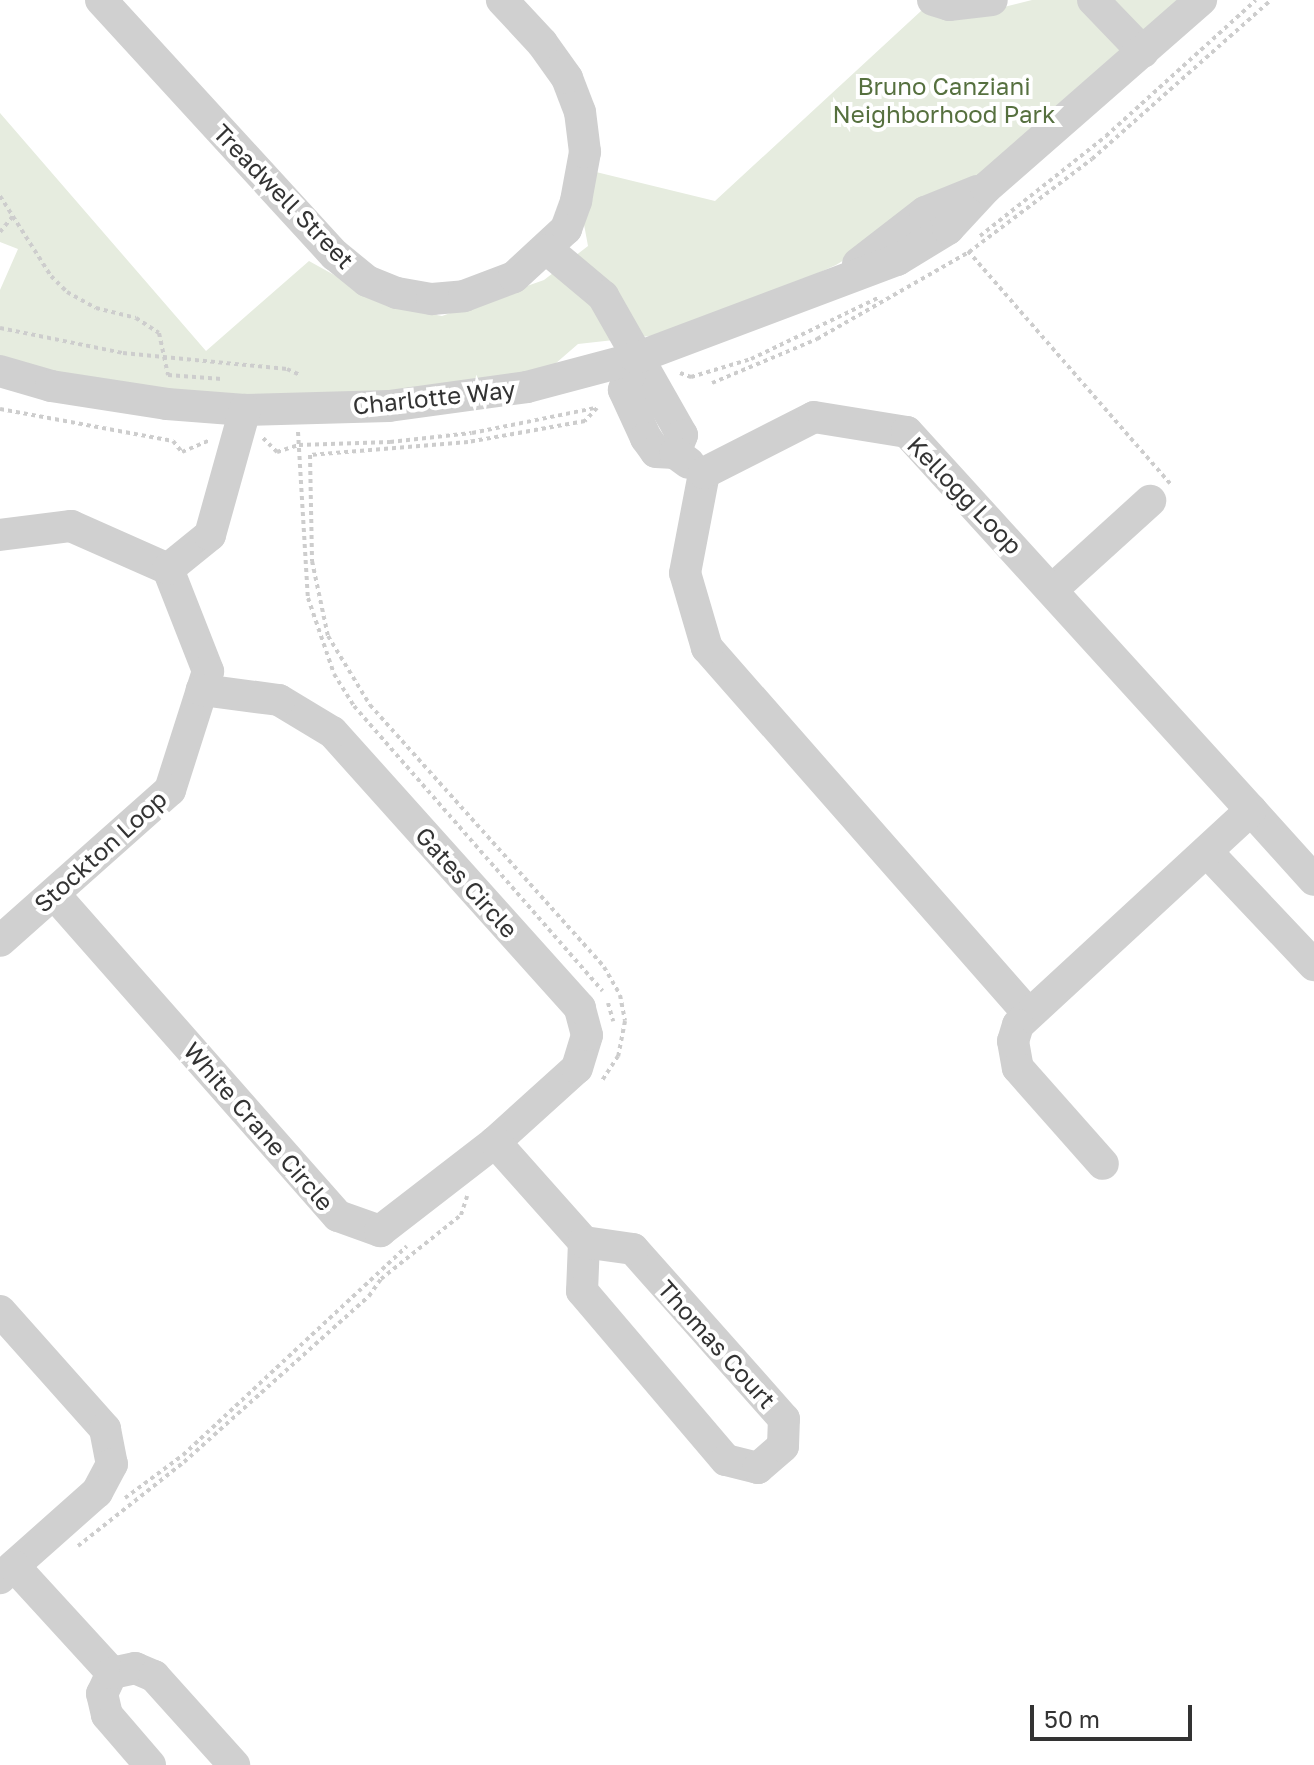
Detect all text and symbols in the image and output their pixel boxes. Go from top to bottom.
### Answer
park label: Bruno Canziani Neighborhood Park [833,72,1055,128]
street label: Treadwell Street [208,118,360,274]
street label: Charlotte Way [351,374,517,420]
street label: Kellogg Loop [902,430,1028,560]
street label: Stockton Loop [28,784,172,918]
street label: Gates Circle [410,821,524,943]
street label: White Crane Circle [178,1036,340,1216]
street label: Thomas Court [652,1274,782,1414]
scale bar [1034,1689,1196,1739]
text: 50 m [1044,1704,1100,1733]

